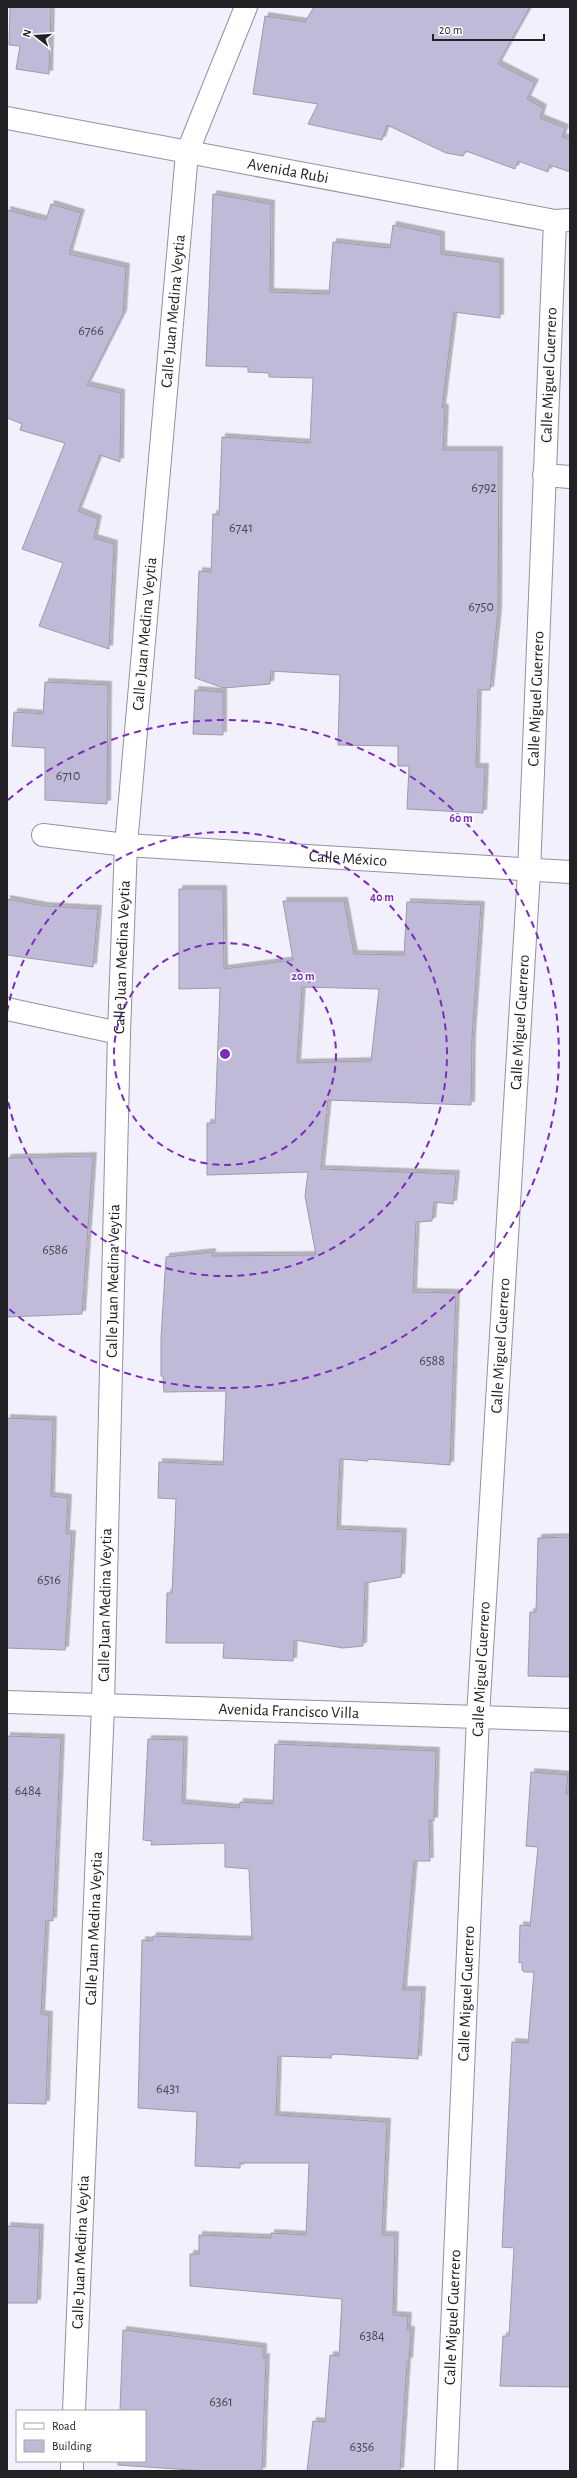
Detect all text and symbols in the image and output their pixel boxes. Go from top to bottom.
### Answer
north arrow [16,16,56,56]
scale bar [433,16,544,42]
text: 20 m [439,24,462,36]
text: N [21,28,33,38]
street label: Avenida Rubi [246,155,330,186]
street label: Calle Juan Medina Veytia [158,234,188,389]
street label: Calle Miguel Guerrero [538,307,560,443]
house number: 6766 [78,324,104,338]
house number: 6792 [471,481,497,495]
house number: 6741 [229,521,253,535]
street label: Calle Juan Medina Veytia [130,557,159,711]
house number: 6750 [468,600,494,614]
street label: Calle Miguel Guerrero [525,630,547,767]
house number: 6710 [56,769,80,783]
text: 60 m [449,812,473,824]
street label: Calle México [308,848,388,869]
street label: Calle Juan Medina Veytia [111,880,133,1034]
text: 40 m [370,891,394,903]
street label: Calle Miguel Guerrero [508,954,532,1090]
text: 20 m [291,970,315,982]
centre of rings [218,1047,232,1061]
street label: Calle Juan Medina Veytia [104,1204,123,1358]
house number: 6586 [42,1243,68,1257]
street label: Calle Miguel Guerrero [488,1277,512,1414]
house number: 6588 [419,1354,445,1368]
street label: Calle Juan Medina Veytia [96,1528,115,1682]
house number: 6516 [37,1573,61,1587]
street label: Calle Miguel Guerrero [469,1601,493,1737]
street label: Avenida Francisco Villa [218,1701,360,1721]
house number: 6484 [15,1784,42,1798]
street label: Calle Juan Medina Veytia [83,1851,105,2006]
street label: Calle Miguel Guerrero [455,1925,477,2062]
house number: 6431 [156,2082,180,2096]
street label: Calle Juan Medina Veytia [69,2175,92,2329]
street label: Calle Miguel Guerrero [442,2249,463,2385]
house number: 6384 [359,2329,385,2343]
house number: 6361 [209,2395,233,2409]
legend [16,2410,146,2462]
text: Road [52,2420,76,2432]
text: Building [52,2440,92,2452]
house number: 6356 [350,2440,374,2454]

